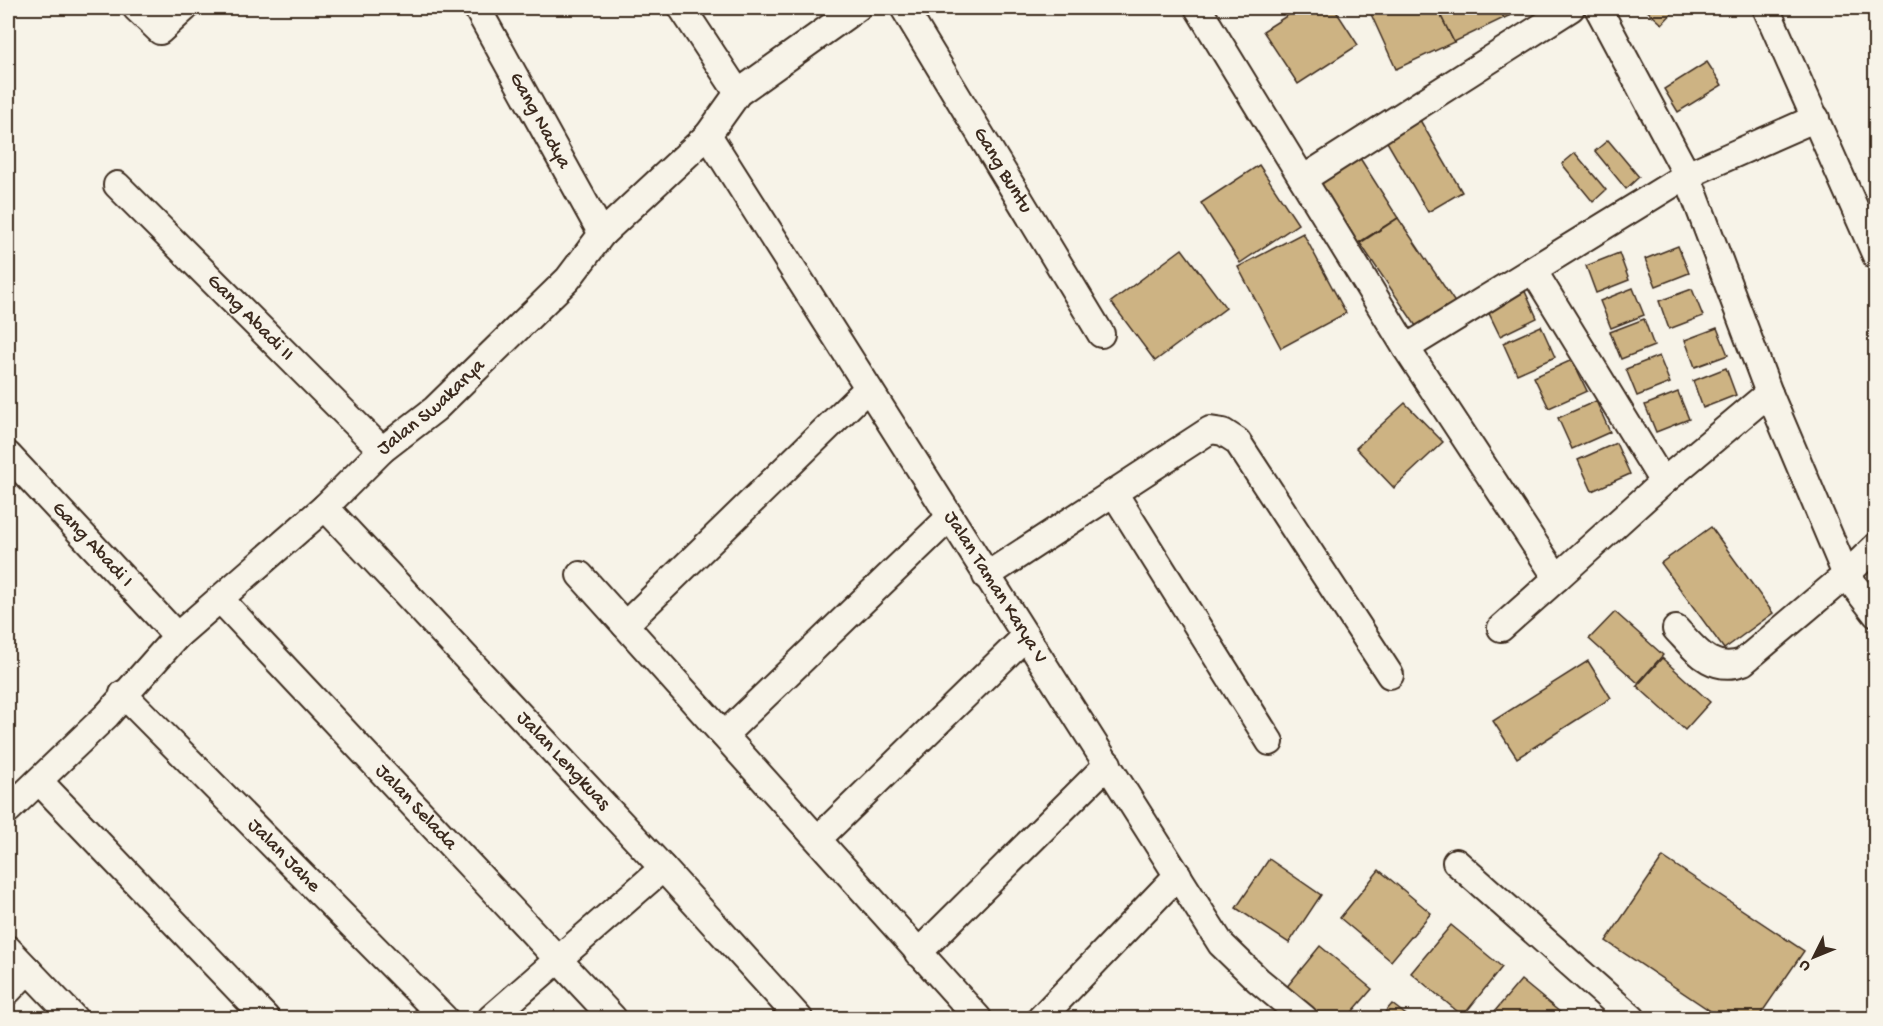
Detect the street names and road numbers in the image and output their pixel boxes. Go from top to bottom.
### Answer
street label: Gang Nadya [504,69,576,174]
street label: Gang Buntu [968,124,1037,218]
street label: Gang Abadi II [202,270,298,366]
street label: Jalan Swakarya [373,354,491,461]
street label: Gang Abadi I [47,497,137,592]
street label: Jalan Taman Karya V [938,507,1052,668]
street label: Jalan Lengkuas [511,707,615,816]
street label: Jalan Selada [370,760,462,856]
street label: Jalan Jahe [242,814,325,898]

